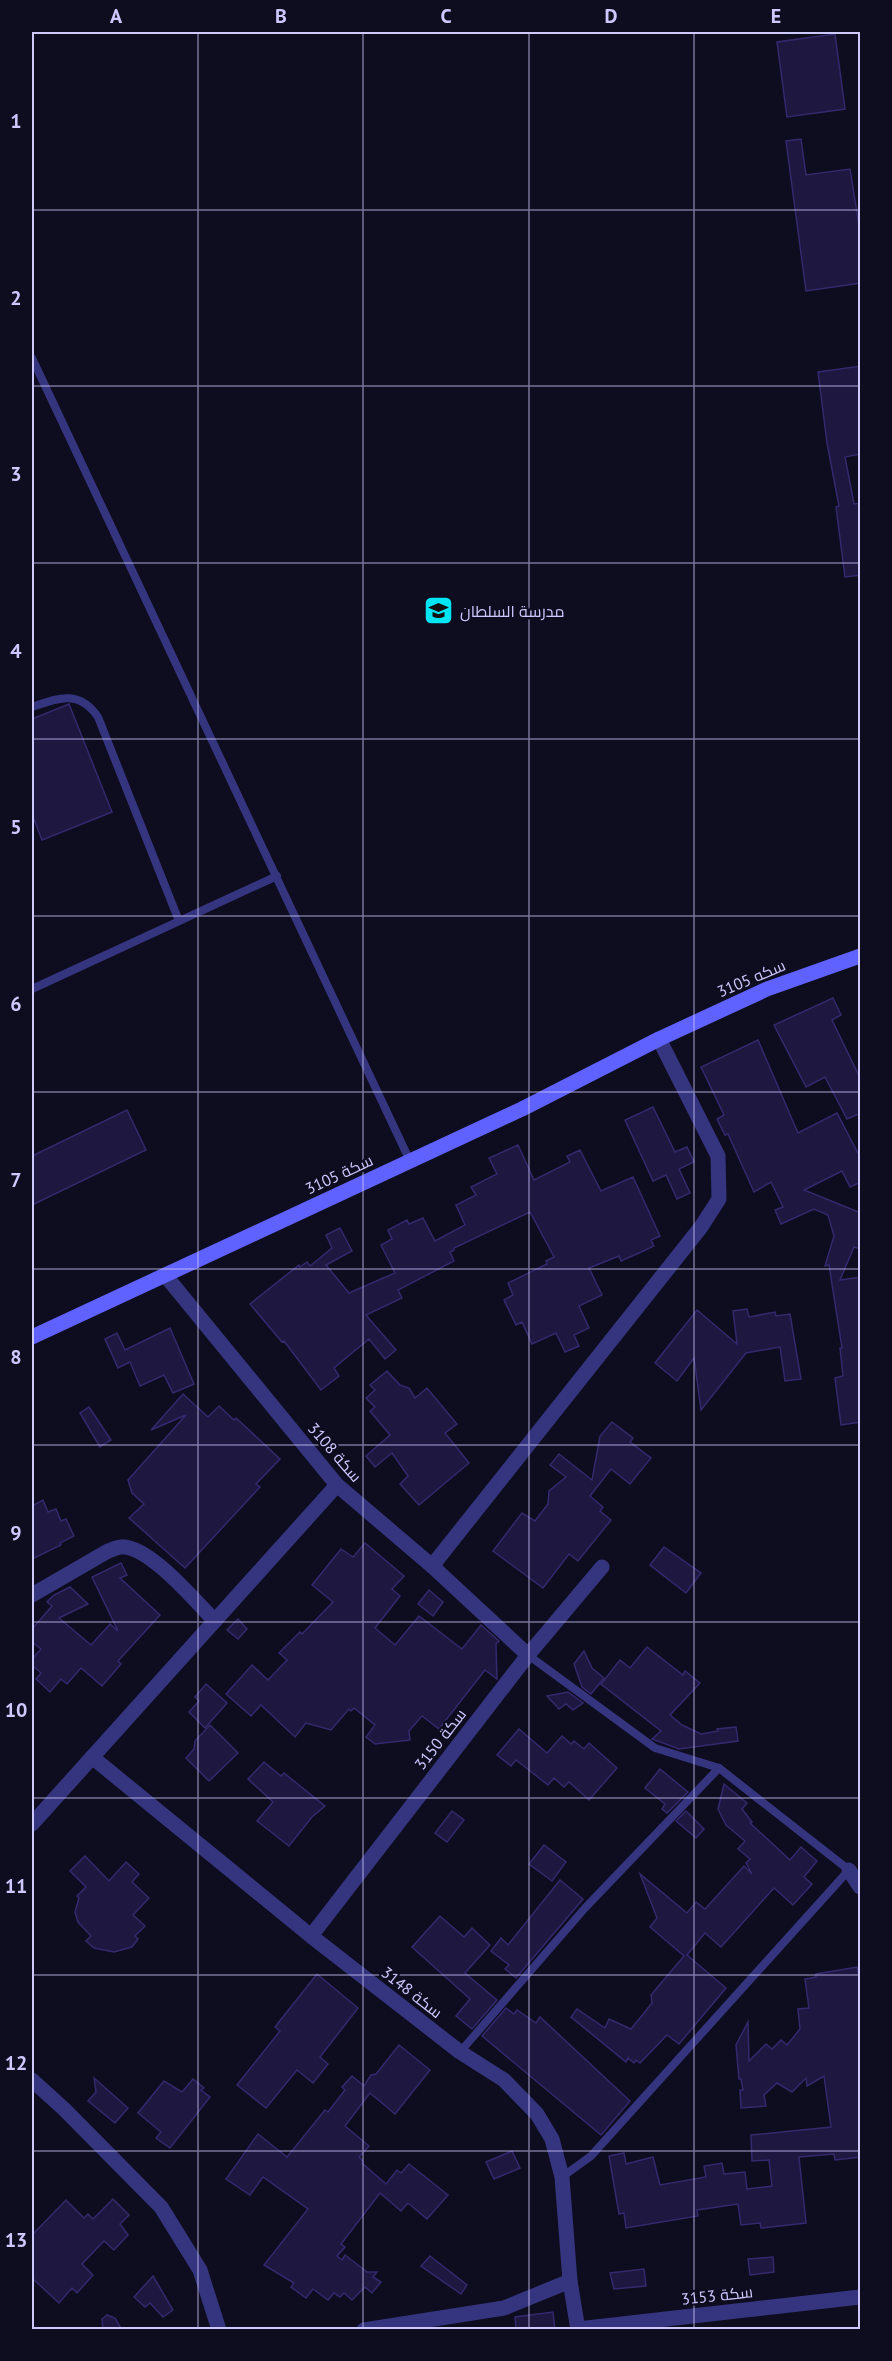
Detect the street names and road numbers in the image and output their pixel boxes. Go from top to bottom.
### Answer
street label: سكه 3105 [714,955,788,1001]
street label: سكة 3105 [302,1150,376,1198]
street label: سكة 3108 [304,1418,366,1486]
street label: سكة 3150 [410,1704,470,1774]
street label: سكة 3148 [377,1962,447,2022]
street label: سكة 3153 [680,2281,754,2309]

